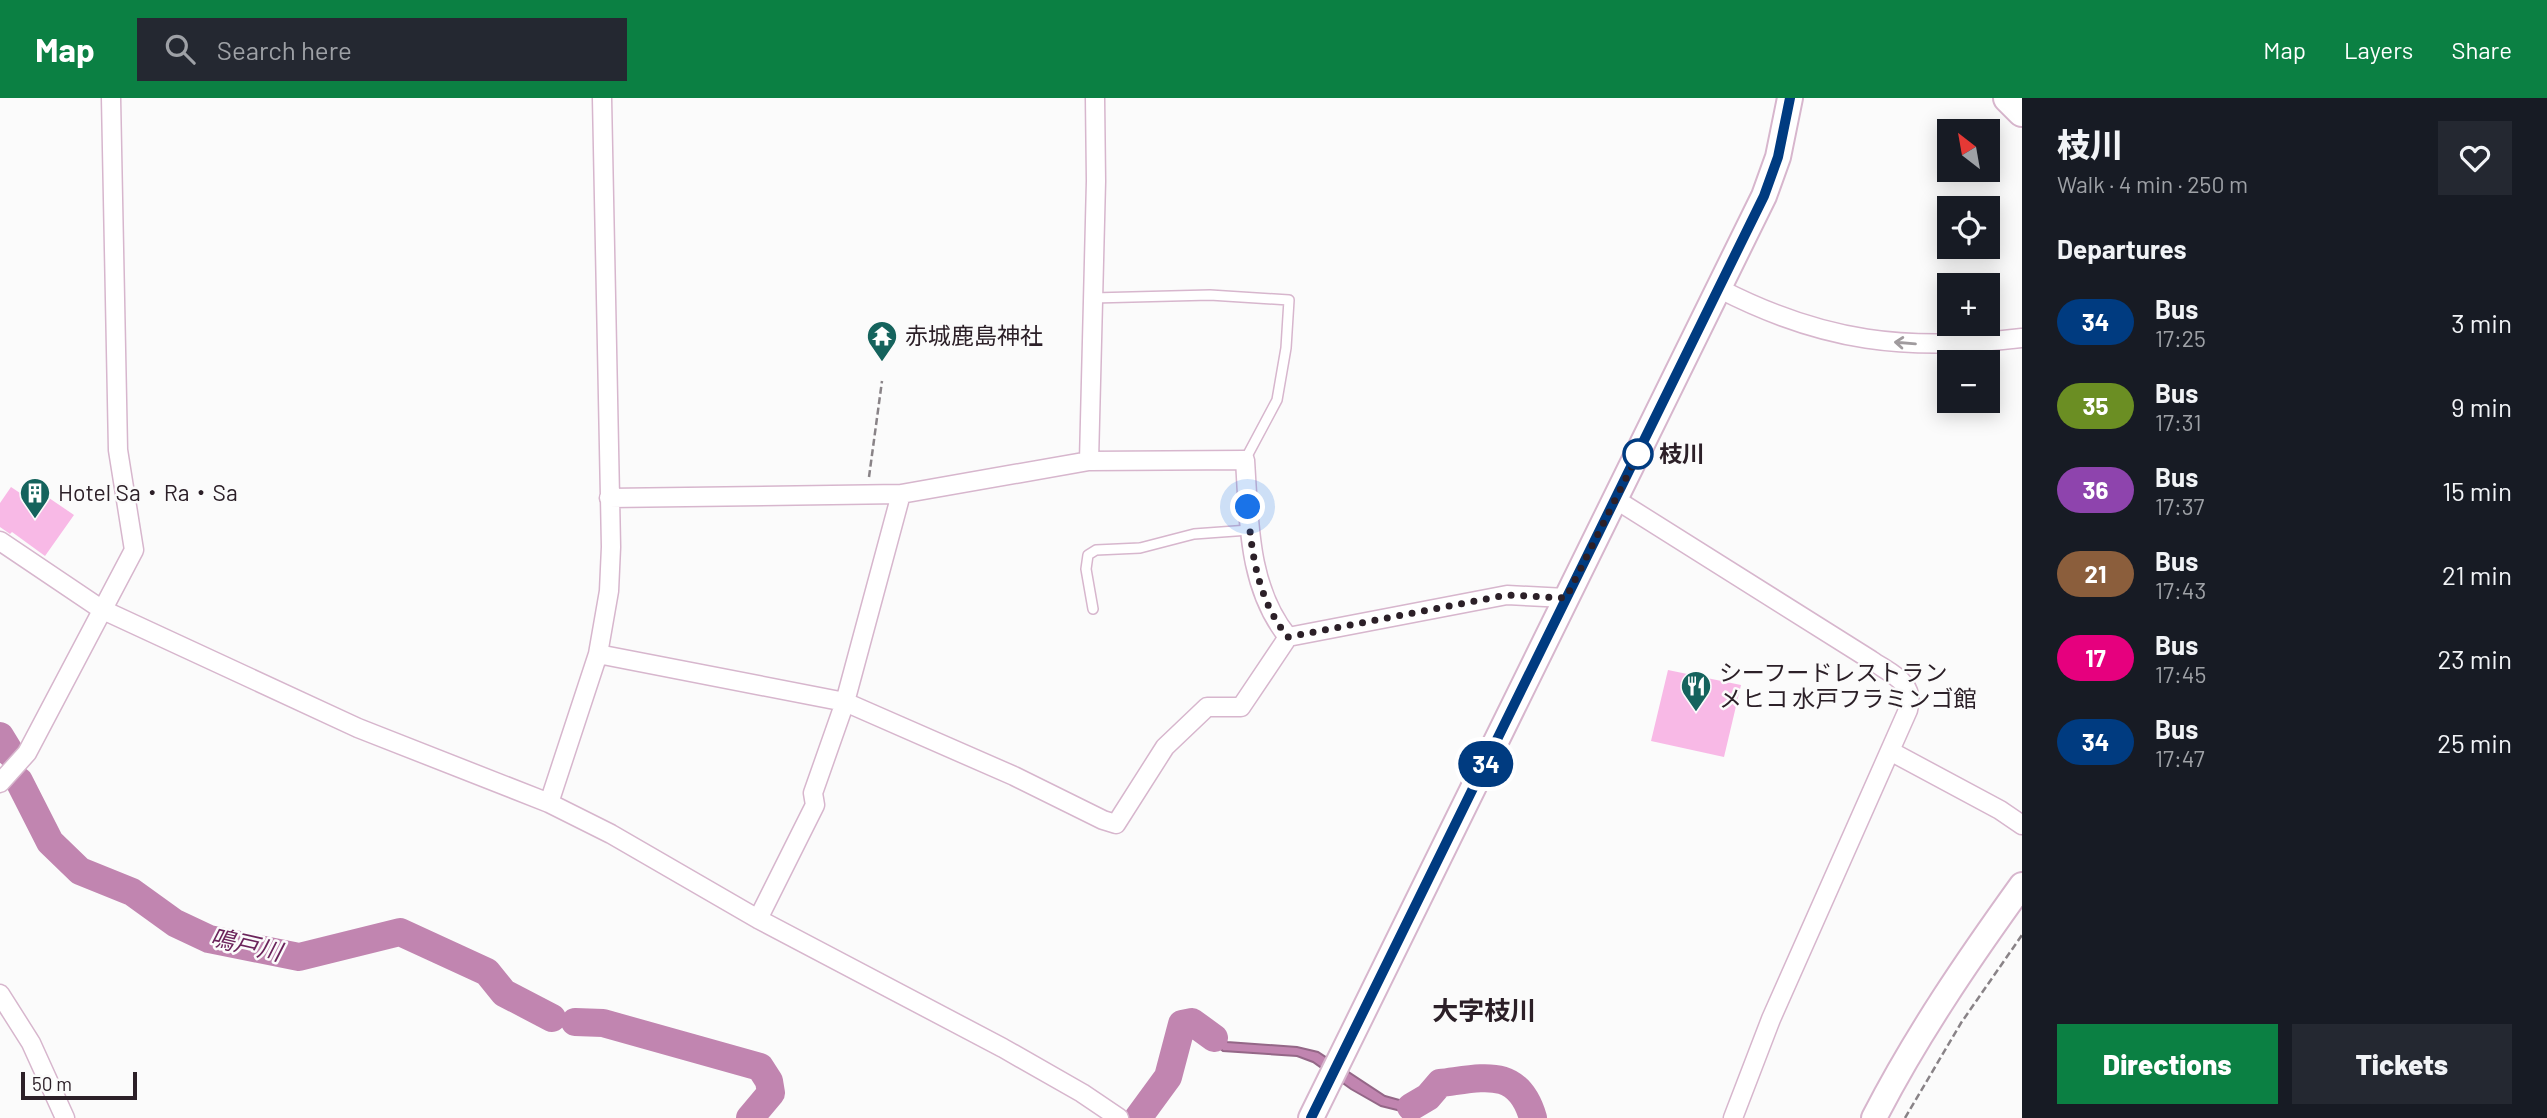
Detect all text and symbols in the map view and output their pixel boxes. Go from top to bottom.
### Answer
search box [137,18,627,81]
text: Map [35,29,95,69]
icon: search [161,30,199,68]
text: Search here [217,34,352,65]
text: Map [2263,35,2306,64]
text: Layers [2344,35,2413,64]
text: Share [2451,35,2512,64]
north arrow [1937,119,2000,182]
map controls [1937,119,2000,413]
button: heart [2438,121,2512,195]
text: 枝川 [2057,124,2123,164]
text: Walk · 4 min · 250 m [2057,170,2248,198]
button: locate [1937,196,2000,259]
text: Departures [2057,233,2187,264]
button: + [1937,273,2000,336]
text: Bus [2155,293,2198,324]
text: 34 [2082,307,2109,336]
text: 3 min [2451,307,2512,338]
temple icon: 赤城鹿島神社 [865,319,899,363]
place label: 赤城鹿島神社 [905,321,1043,349]
text: 17:25 [2155,324,2206,352]
one-way arrow [1894,336,1917,349]
button: − [1937,350,2000,413]
text: Bus [2155,377,2198,408]
text: 35 [2083,391,2108,420]
text: 9 min [2451,391,2512,422]
text: 17:31 [2155,408,2201,436]
marker: 枝川 [1623,439,1653,469]
place label: 枝川 [1659,439,1705,467]
text: Bus [2155,461,2198,492]
text: 36 [2083,475,2108,504]
text: 15 min [2442,475,2512,506]
building icon: Hotel Sa・Ra・Sa [18,476,52,520]
place label: Hotel Sa・Ra・Sa [58,478,238,506]
your location [1230,489,1265,524]
text: 17:37 [2155,492,2204,520]
text: Bus [2155,545,2198,576]
text: 21 [2085,559,2106,588]
text: 21 min [2442,559,2512,590]
text: 17:43 [2155,576,2206,604]
text: Bus [2155,629,2198,660]
text: 17 [2085,643,2106,672]
text: 23 min [2437,643,2512,674]
place label: シーフードレストラン メヒコ 水戸フラミンゴ館 [1719,658,1977,712]
text: 17:45 [2155,660,2206,688]
restaurant icon: シーフードレストラン メヒコ 水戸フラミンゴ館 [1679,669,1713,713]
text: Bus [2155,713,2198,744]
text: 34 [2082,727,2109,756]
text: 25 min [2437,727,2512,758]
line badge: 34 [1454,741,1518,787]
text: 17:47 [2155,744,2205,772]
text: 34 [1472,749,1500,778]
water label: 鳴戸川 [208,921,288,966]
district label: 大字枝川 [1432,994,1536,1025]
button: Directions [2057,1024,2278,1104]
button: Tickets [2292,1024,2512,1104]
scale bar [21,1069,136,1101]
text: 50 m [32,1072,72,1095]

